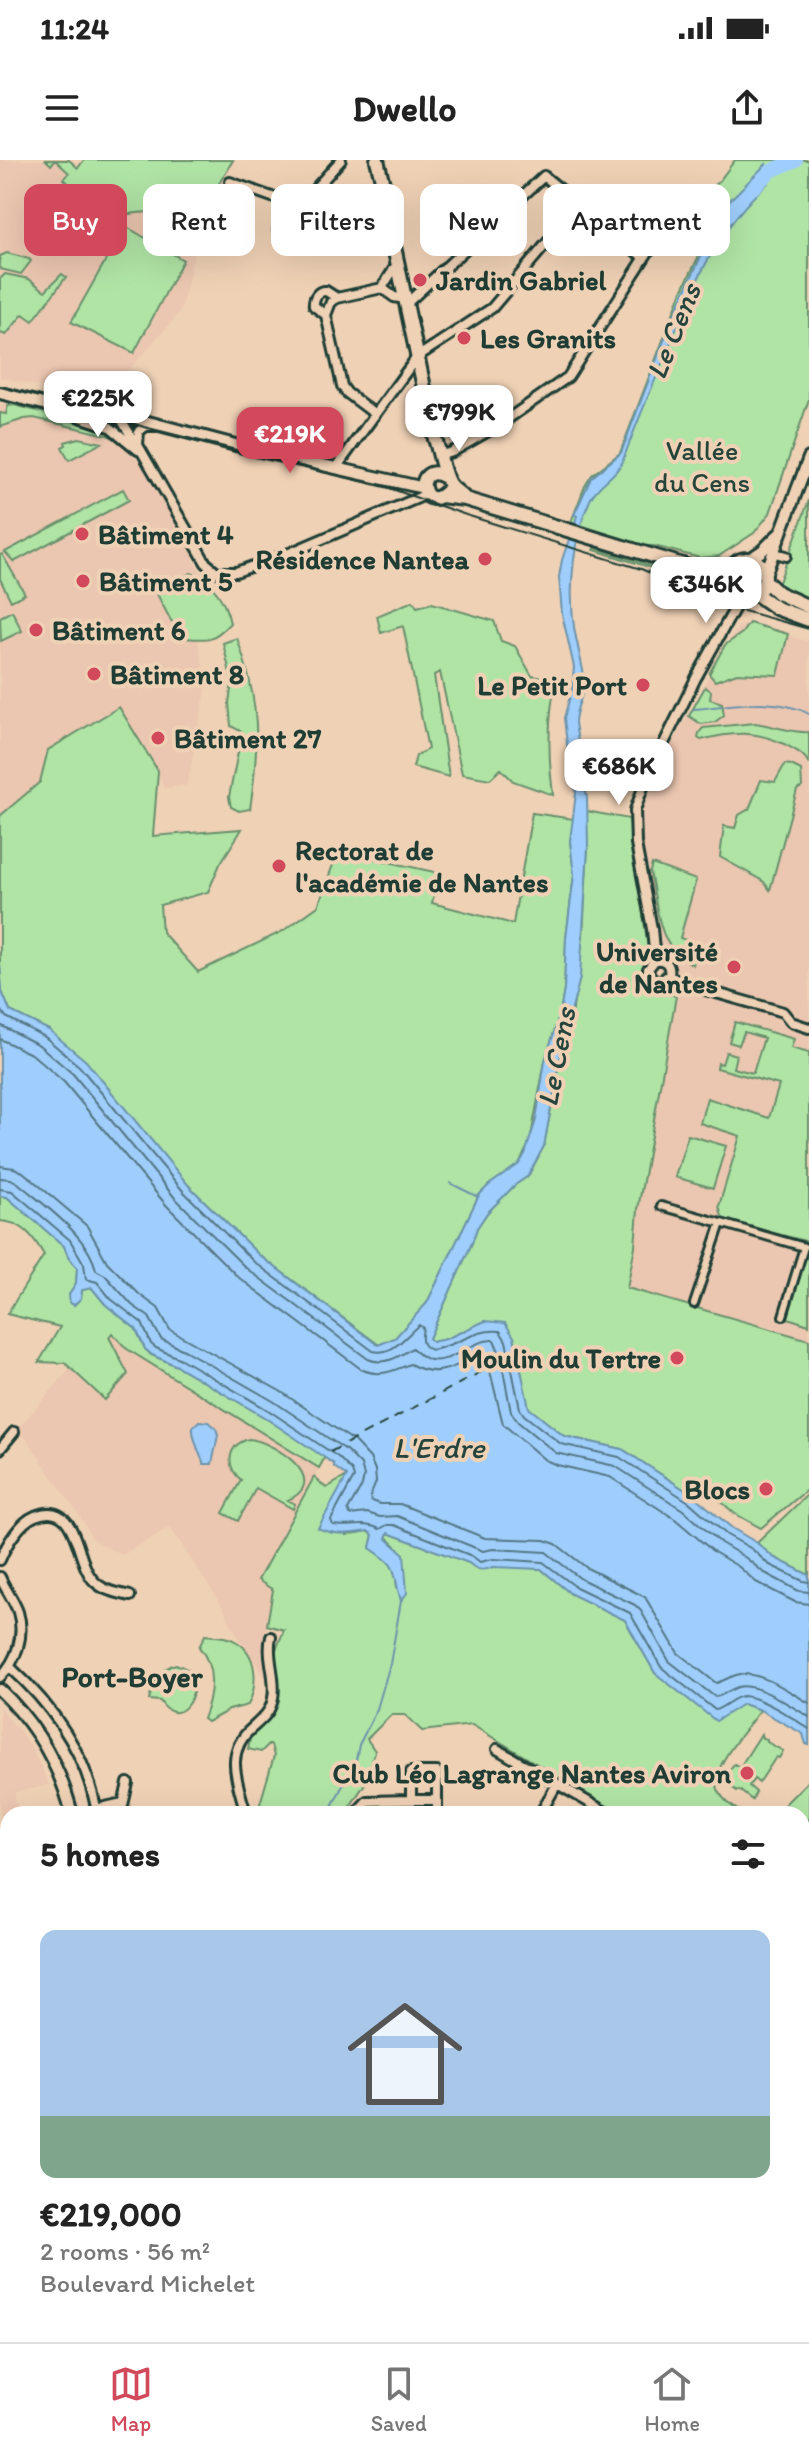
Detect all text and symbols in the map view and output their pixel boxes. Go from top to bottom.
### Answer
text: 11:24 [40,10,109,47]
icon: menu [40,86,84,130]
icon: share [725,86,769,130]
text: Dwello [352,87,457,130]
chip: Buy [24,184,127,256]
chip: Rent [143,184,255,256]
chip: Filters [271,184,404,256]
chip: New [420,184,527,256]
chip: Apartment [543,184,730,256]
place label: Jardin Gabriel [435,263,607,297]
marker: Jardin Gabriel [411,271,429,289]
water label: Le Cens [637,276,710,384]
place label: Les Granits [480,321,616,355]
marker: Les Granits [455,329,473,347]
pin: €225K [42,371,154,439]
text: €225K [62,381,134,413]
pin: €799K [403,385,515,453]
text: €799K [423,395,495,427]
pin: €219K [234,407,346,475]
text: €219K [255,417,325,449]
park label: Vallée du Cens [654,433,750,499]
place label: Bâtiment 4 [98,517,234,551]
marker: Bâtiment 4 [73,525,91,543]
place label: Résidence Nantea [255,542,469,576]
marker: Résidence Nantea [476,550,494,568]
pin: €346K [650,557,762,625]
place label: Bâtiment 5 [99,564,233,598]
text: €346K [668,567,744,599]
marker: Bâtiment 5 [74,572,92,590]
place label: Bâtiment 6 [52,613,186,647]
marker: Bâtiment 6 [27,621,45,639]
place label: Bâtiment 8 [110,657,244,691]
marker: Bâtiment 8 [85,665,103,683]
place label: Le Petit Port [477,668,627,702]
marker: Le Petit Port [634,676,652,694]
place label: Bâtiment 27 [174,721,322,755]
marker: Bâtiment 27 [149,729,167,747]
pin: €686K [563,739,675,807]
text: €686K [582,749,656,781]
place label: Rectorat de l'académie de Nantes [295,833,548,899]
marker: Rectorat de l'académie de Nantes [270,857,288,875]
place label: Université de Nantes [596,934,718,1000]
marker: Université de Nantes [725,958,743,976]
water label: Le Cens [528,1003,584,1110]
place label: Moulin du Tertre [461,1341,661,1375]
marker: Moulin du Tertre [668,1349,686,1367]
water label: L'Erdre [393,1429,486,1466]
place label: Blocs [684,1472,750,1506]
marker: Blocs [757,1480,775,1498]
district label: Port-Boyer [61,1658,204,1695]
place label: Club Léo Lagrange Nantes Aviron [332,1756,731,1790]
marker: Club Léo Lagrange Nantes Aviron [738,1764,756,1782]
icon: filters [726,1832,770,1876]
text: 5 homes [40,1834,160,1875]
icon: home [333,1982,477,2126]
text: €219,000 [40,2194,182,2235]
text: 2 rooms · 56 m² [40,2235,210,2267]
text: Boulevard Michelet [40,2267,255,2299]
tab: Map [109,2362,153,2437]
tab: Saved [371,2362,427,2437]
tab: Home [645,2362,700,2437]

